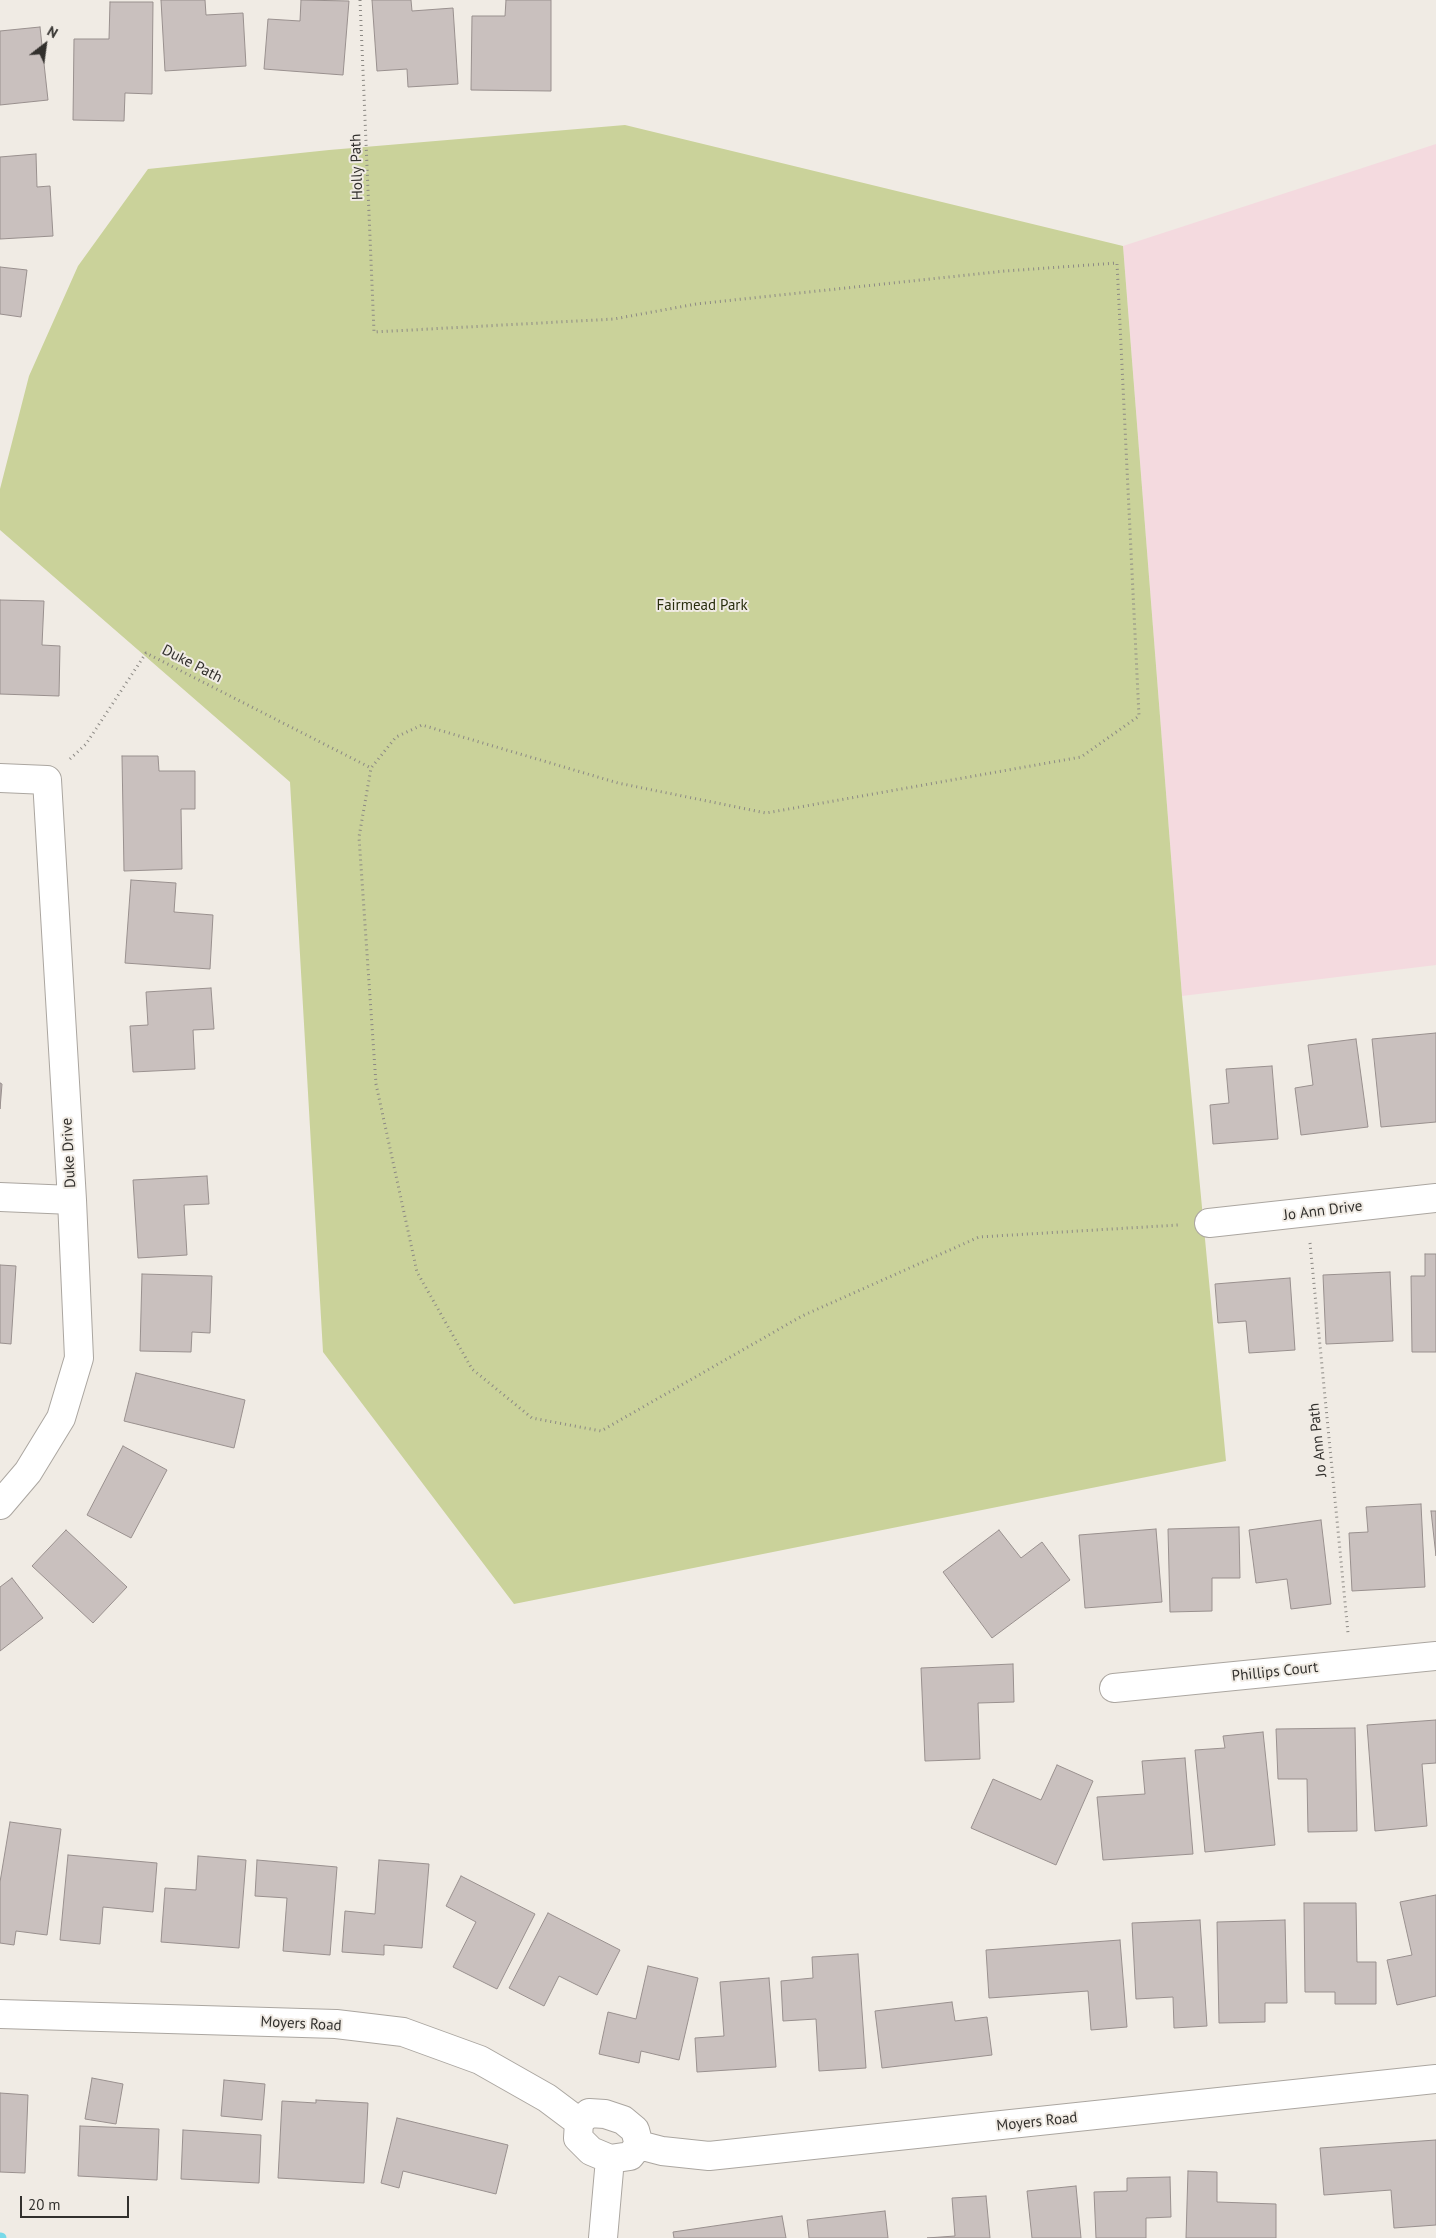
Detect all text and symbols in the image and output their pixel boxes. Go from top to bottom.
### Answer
north arrow [20,20,70,70]
text: N [44,22,61,42]
street label: Holly Path [347,133,367,201]
park label: Fairmead Park [656,597,748,615]
street label: Duke Path [159,641,225,687]
street label: Duke Drive [58,1118,80,1188]
street label: Jo Ann Drive [1283,1197,1363,1225]
street label: Jo Ann Path [1305,1402,1331,1478]
street label: Phillips Court [1231,1659,1319,1685]
street label: Moyers Road [260,2013,342,2035]
street label: Moyers Road [996,2109,1078,2135]
scale bar [22,2186,131,2218]
text: 20 m [28,2195,61,2214]

